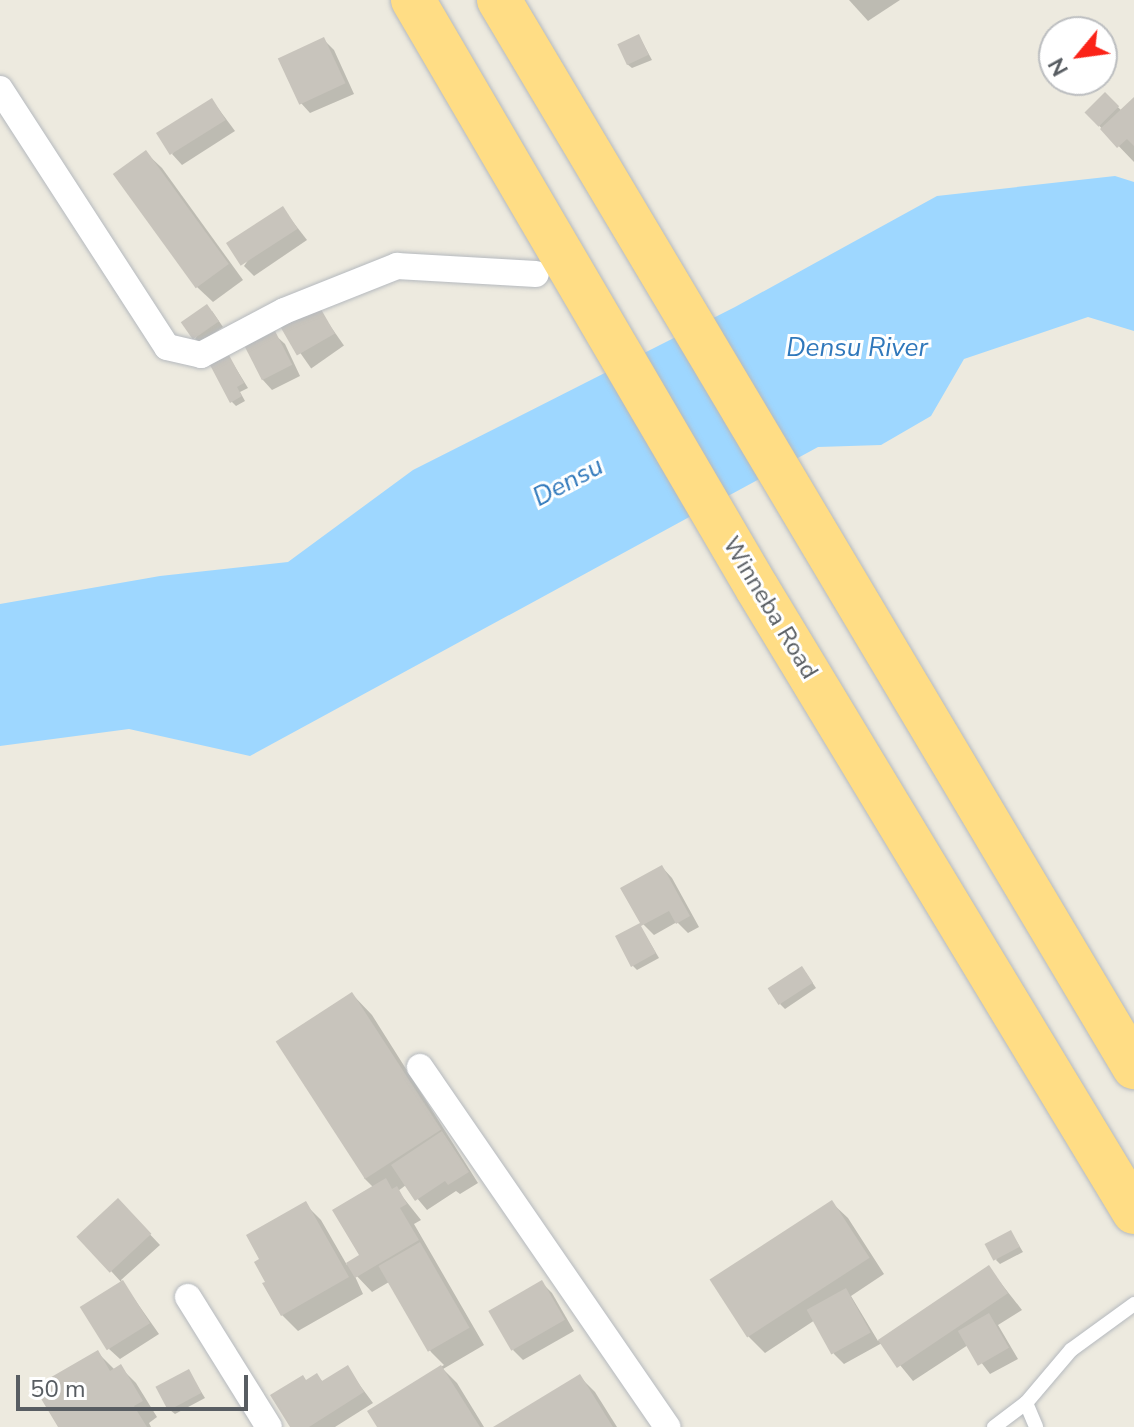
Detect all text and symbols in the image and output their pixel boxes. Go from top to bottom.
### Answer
north arrow [1038,16,1118,96]
text: N [1042,52,1076,81]
water label: Densu River [786,332,928,364]
water label: Densu [528,451,608,513]
street label: Winneba Road [716,532,824,684]
scale bar [20,1359,252,1409]
text: 50 m [30,1373,86,1405]

